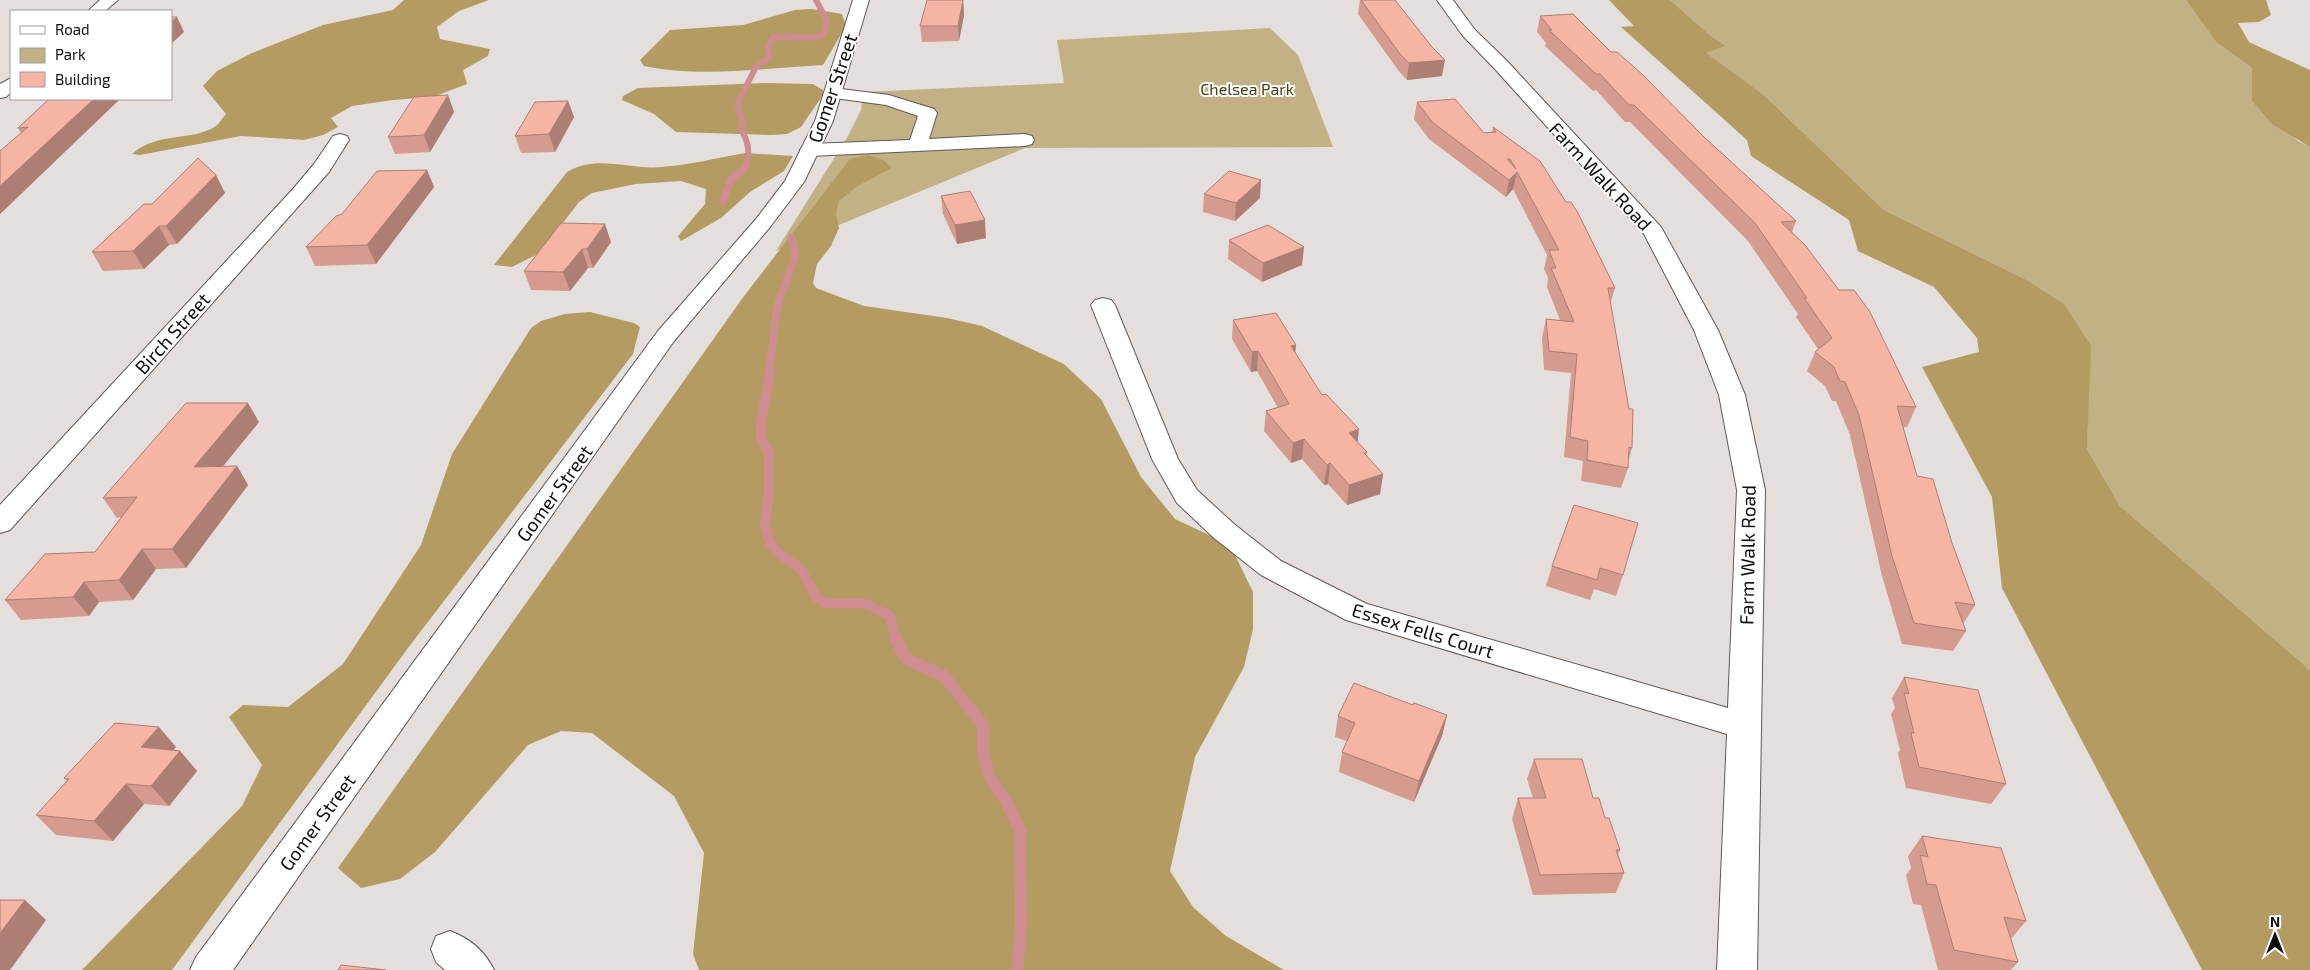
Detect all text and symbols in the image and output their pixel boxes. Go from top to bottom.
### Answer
legend [10,10,172,100]
text: Road [55,20,90,38]
street label: Gomer Street [803,30,861,146]
text: Park [55,45,86,63]
text: Building [55,70,111,88]
park label: Chelsea Park [1200,79,1294,98]
street label: Farm Walk Road [1545,117,1657,235]
street label: Birch Street [130,288,214,378]
street label: Gomer Street [511,440,597,546]
street label: Farm Walk Road [1734,485,1760,625]
street label: Essex Fells Court [1349,598,1497,662]
street label: Gomer Street [274,769,360,875]
north arrow [2250,910,2300,960]
text: N [2270,913,2280,930]

